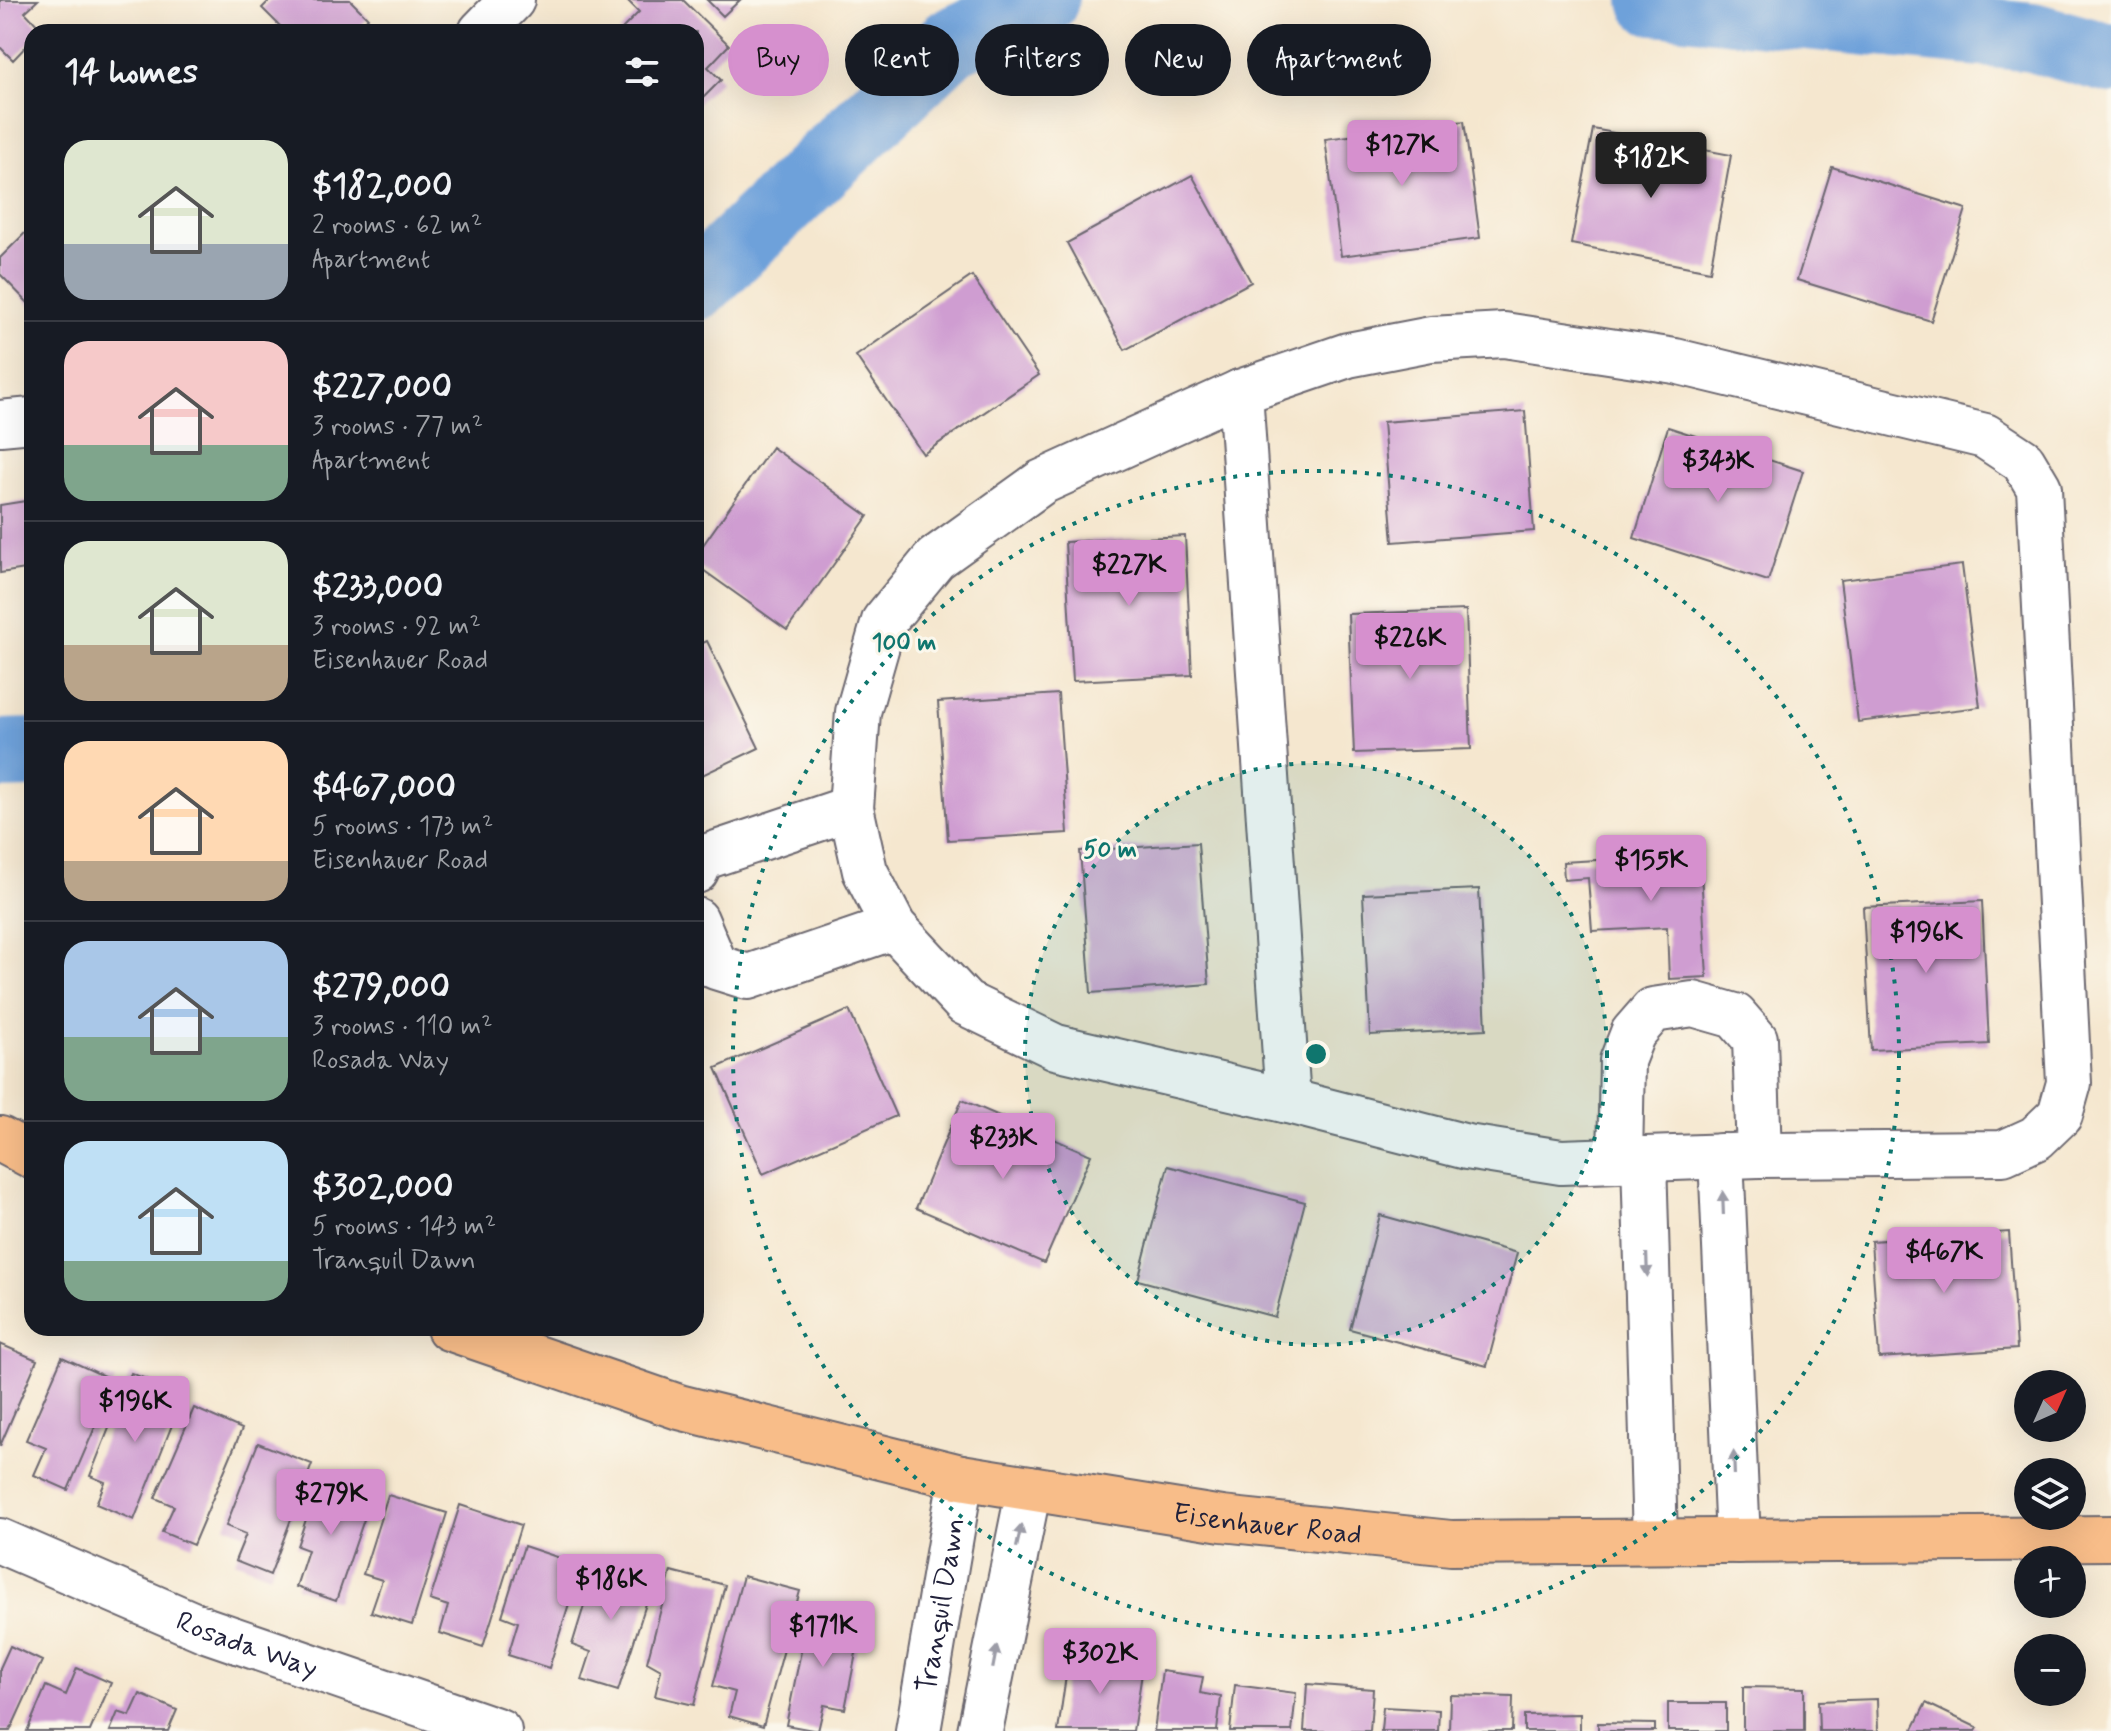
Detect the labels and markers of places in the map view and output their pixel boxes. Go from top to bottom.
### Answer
pin: $127K [1346,120,1458,188]
pin: $182K [1595,132,1707,200]
pin: $343K [1662,436,1774,504]
pin: $227K [1073,540,1185,608]
pin: $226K [1354,613,1466,681]
pin: $155K [1595,835,1707,903]
pin: $196K [1870,907,1982,975]
centre of rings [1302,1040,1330,1068]
pin: $233K [947,1113,1059,1181]
pin: $467K [1888,1227,2000,1295]
pin: $196K [79,1376,191,1444]
pin: $279K [275,1469,387,1537]
pin: $186K [555,1554,667,1622]
pin: $171K [767,1601,879,1669]
pin: $302K [1044,1628,1156,1696]

